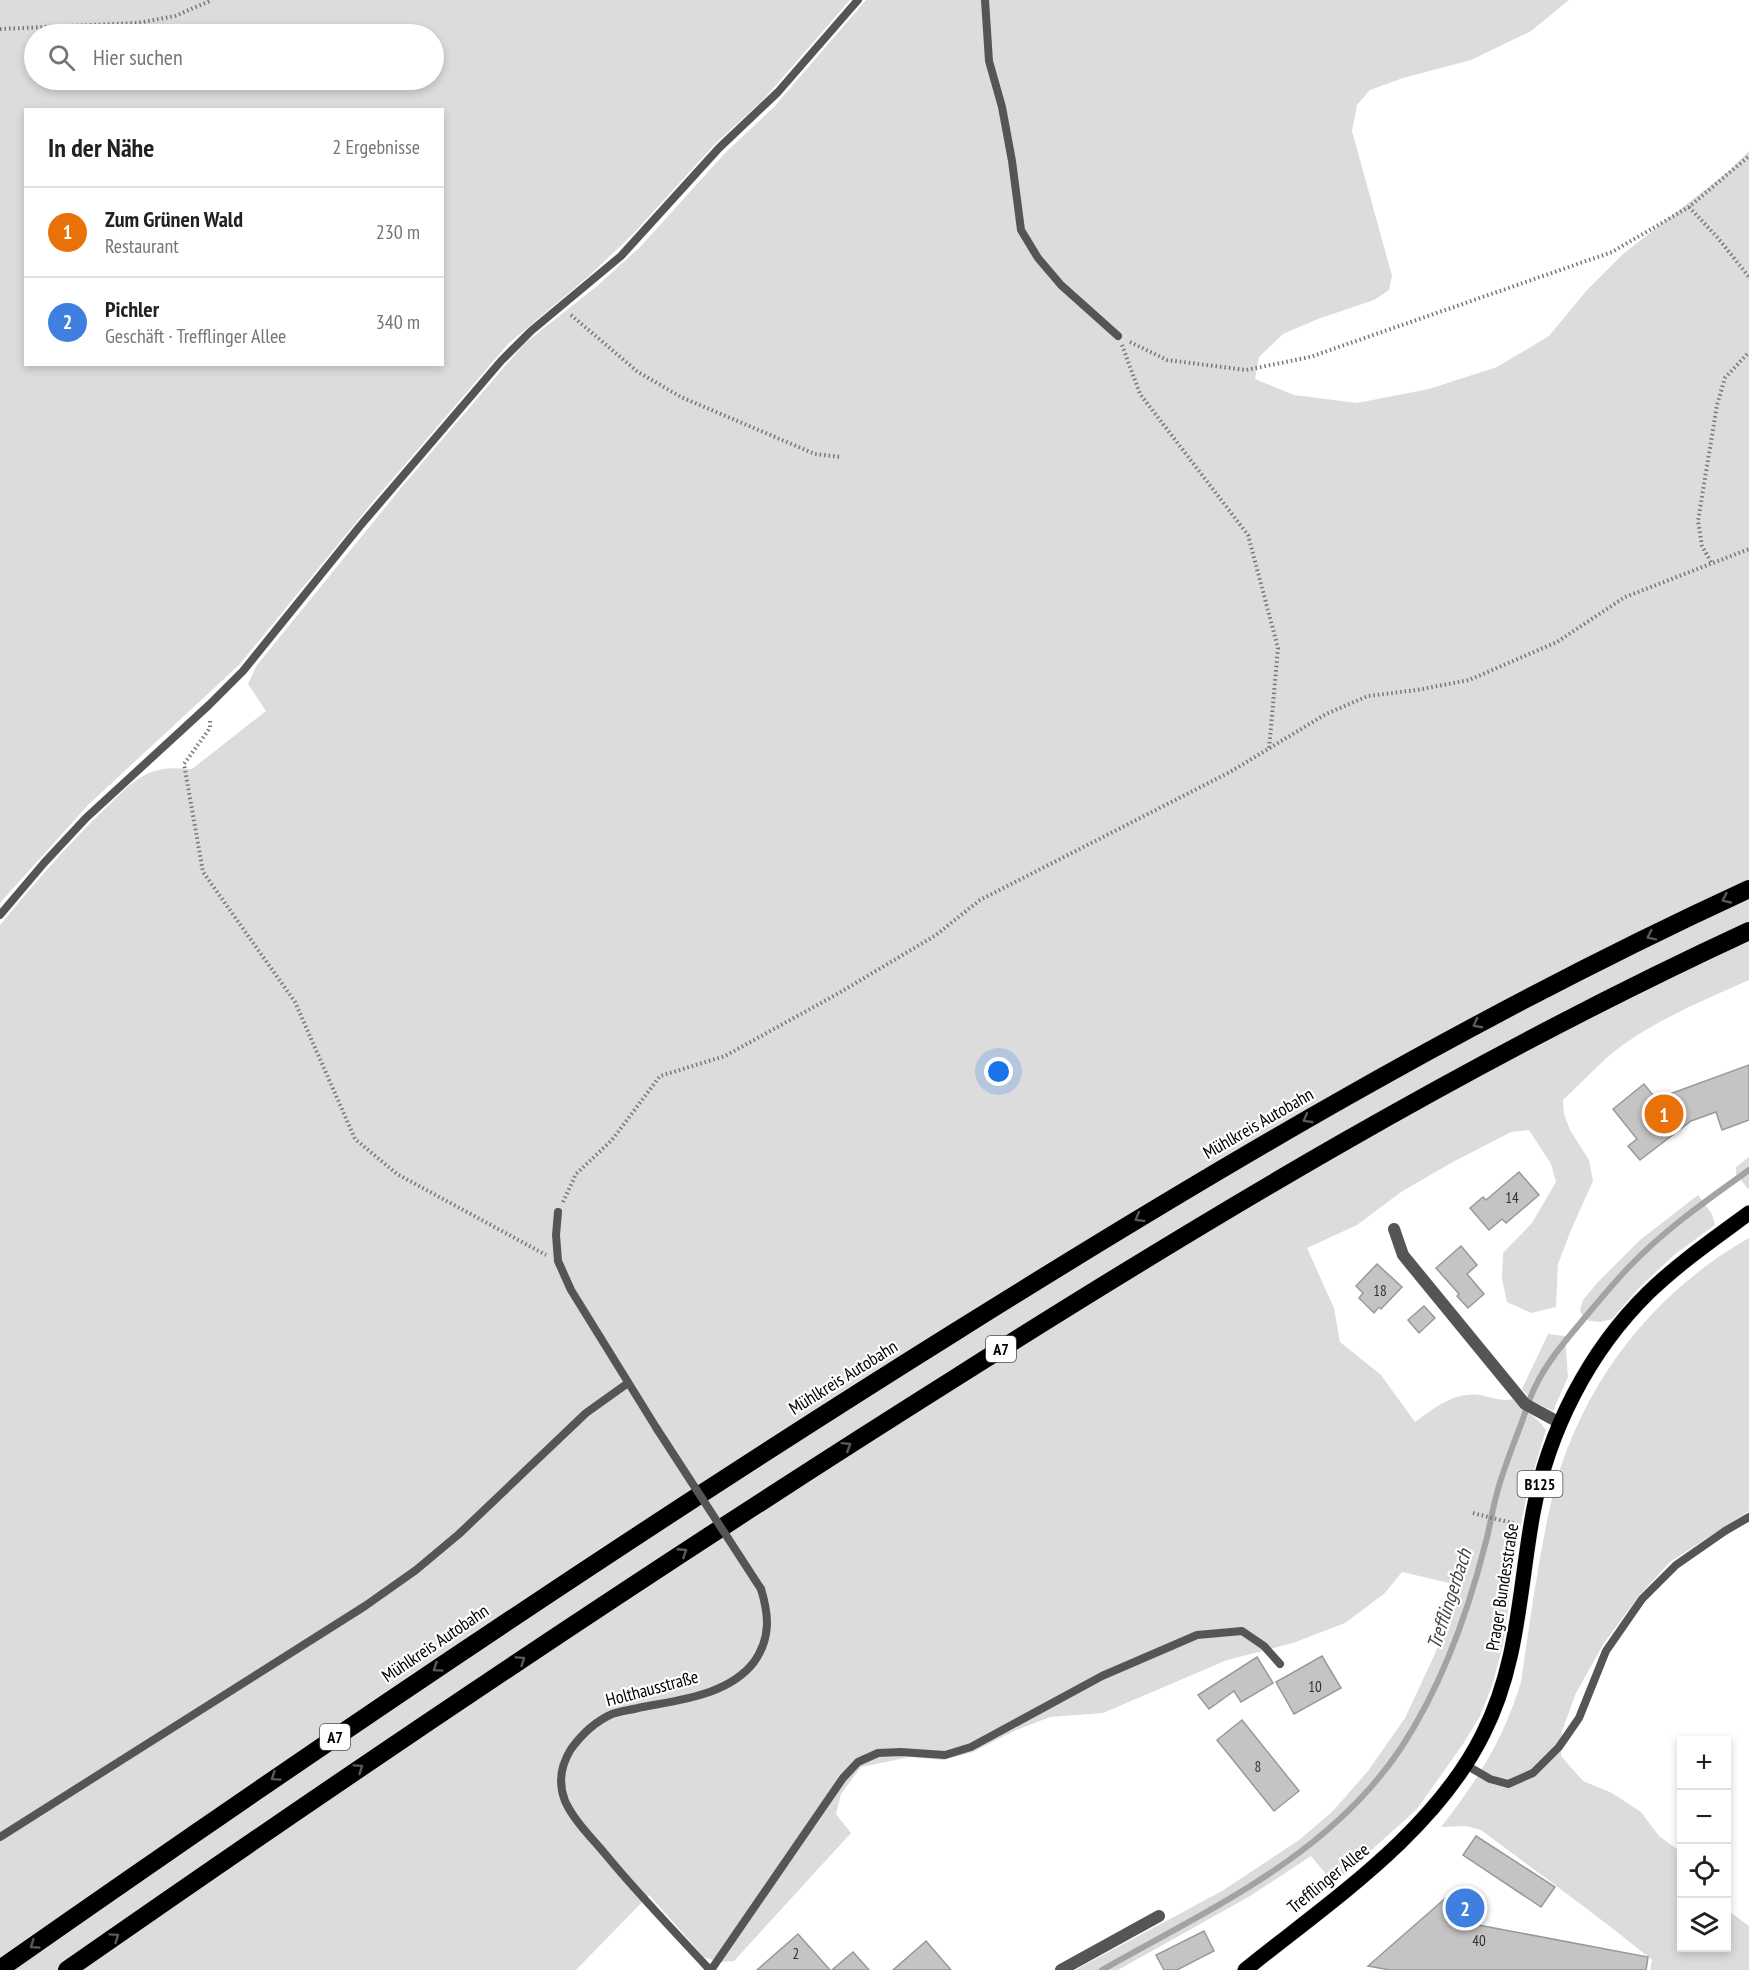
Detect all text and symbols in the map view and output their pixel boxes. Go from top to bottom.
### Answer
search box [24,24,444,90]
icon: search [45,41,78,74]
text: Hier suchen [93,43,183,71]
text: In der Nähe [48,131,154,164]
text: 2 Ergebnisse [332,134,420,160]
text: Zum Grünen Wald [105,205,243,233]
text: 1 [63,219,72,245]
text: 230 m [376,219,420,245]
text: Restaurant [105,233,179,259]
text: Pichler [105,295,159,323]
text: 2 [63,309,72,335]
text: 340 m [376,309,420,335]
text: Geschäft · Trefflinger Allee [105,323,286,349]
one-way arrow [1722,892,1733,904]
one-way arrow [1646,928,1657,940]
one-way arrow [1473,1017,1483,1028]
your location [984,1057,1013,1086]
street label: Mühlkreis Autobahn [1199,1082,1317,1164]
pin: 1 [1644,1092,1684,1136]
one-way arrow [1303,1112,1313,1123]
house number: 14 [1505,1188,1519,1207]
one-way arrow [1135,1211,1145,1223]
house number: 18 [1373,1281,1387,1300]
street label: Mühlkreis Autobahn [784,1334,902,1420]
road number: A7 [986,1336,1016,1362]
one-way arrow [841,1441,851,1453]
road number: B125 [1518,1471,1562,1497]
street label: Prager Bundesstraße [1481,1522,1523,1652]
water label: Trefflingerbach [1421,1545,1478,1652]
one-way arrow [676,1548,687,1559]
street label: Mühlkreis Autobahn [377,1599,493,1687]
one-way arrow [514,1656,525,1667]
one-way arrow [432,1661,443,1672]
street label: Holthausstraße [603,1665,701,1711]
house number: 10 [1308,1677,1322,1696]
road number: A7 [320,1724,350,1750]
map controls [1677,1736,1731,1952]
button: + [1677,1736,1731,1790]
house number: 8 [1255,1757,1261,1776]
one-way arrow [352,1764,363,1775]
one-way arrow [271,1770,282,1781]
button: − [1677,1790,1731,1844]
street label: Trefflinger Allee [1282,1838,1374,1918]
button: locate [1677,1844,1731,1898]
pin: 2 [1446,1886,1484,1930]
button: layers [1677,1898,1731,1952]
house number: 40 [1472,1931,1486,1950]
one-way arrow [108,1933,119,1944]
one-way arrow [30,1938,41,1949]
house number: 2 [793,1944,799,1963]

